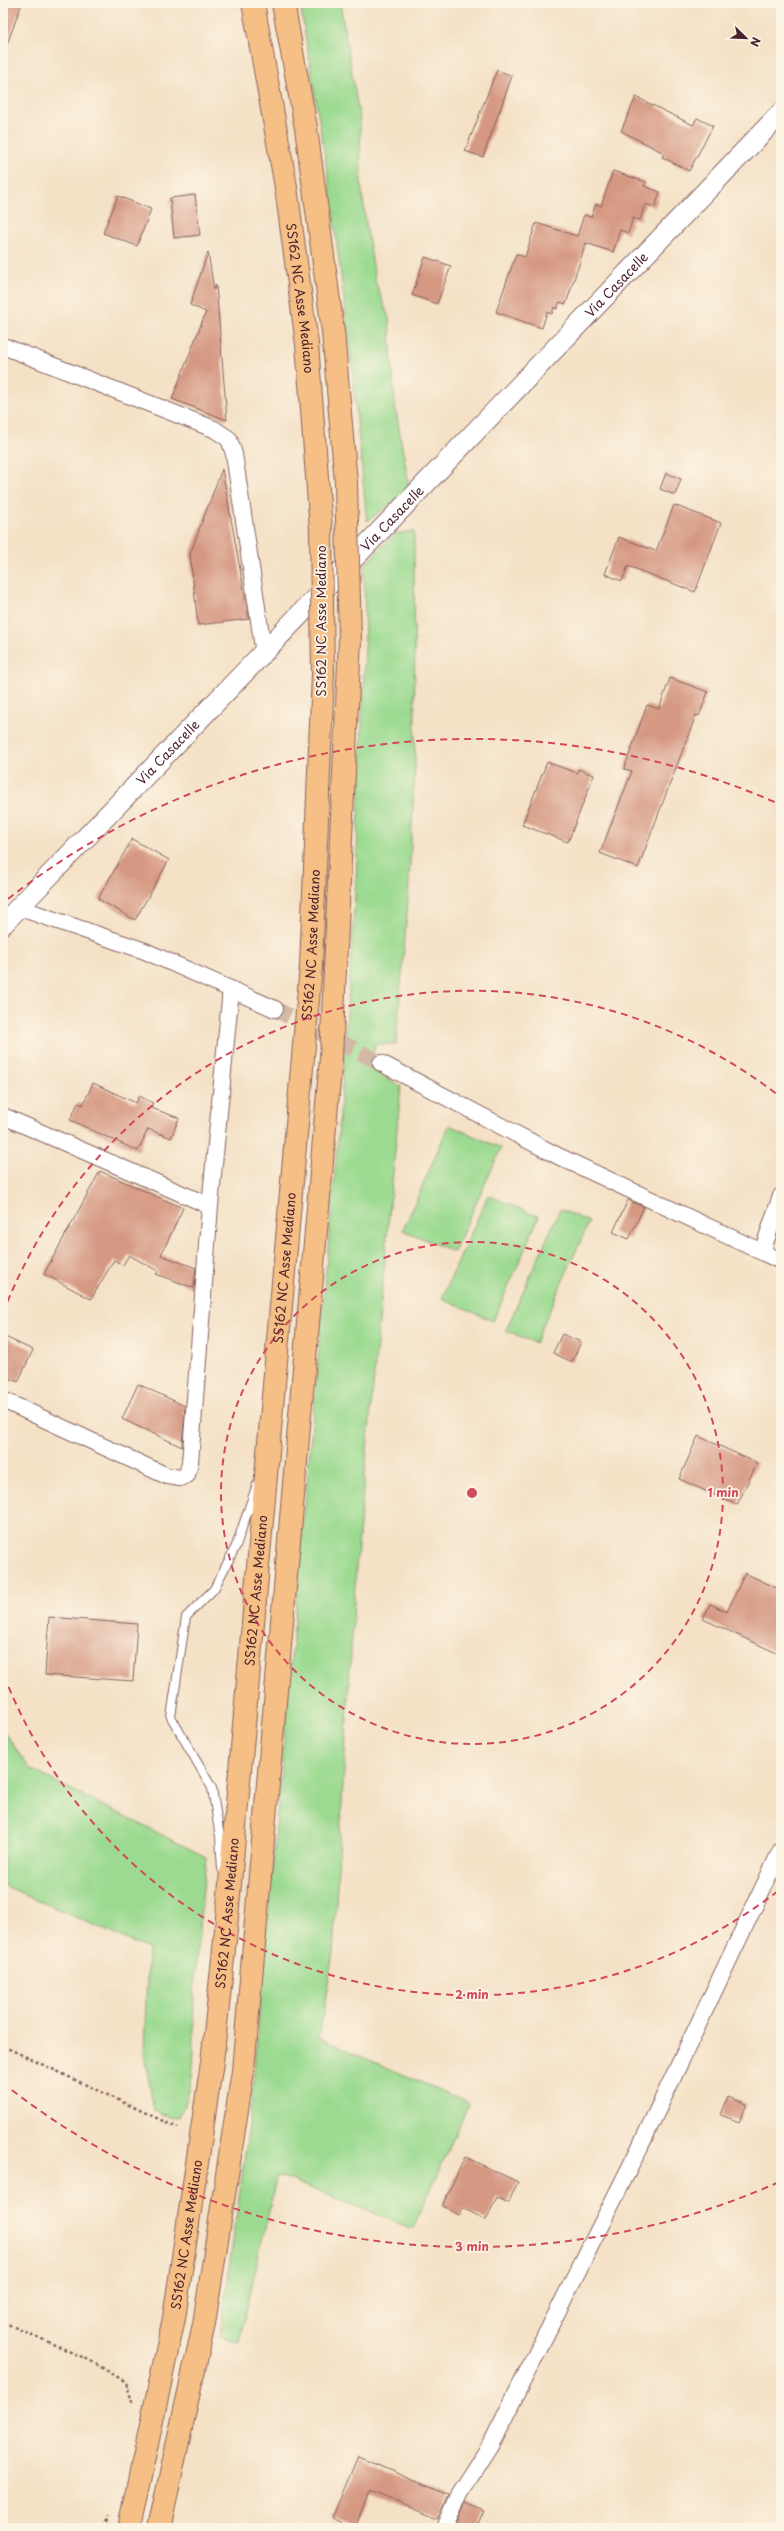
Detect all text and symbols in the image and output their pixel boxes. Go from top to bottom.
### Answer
north arrow [726,18,766,58]
text: N [746,35,765,50]
street label: SS162 NC Asse Mediano [282,222,319,374]
street label: Via Casacelle [580,247,652,321]
street label: Via Casacelle [356,481,428,555]
street label: SS162 NC Asse Mediano [311,545,330,697]
street label: Via Casacelle [131,715,203,789]
street label: SS162 NC Asse Mediano [296,869,324,1021]
street label: SS162 NC Asse Mediano [268,1192,300,1344]
text: 1 min [707,1483,739,1501]
centre of rings [465,1486,479,1500]
street label: SS162 NC Asse Mediano [239,1514,271,1667]
street label: SS162 NC Asse Mediano [210,1837,243,1990]
text: 2 min [455,1985,489,2003]
street label: SS162 NC Asse Mediano [165,2158,206,2311]
text: 3 min [455,2237,489,2255]

